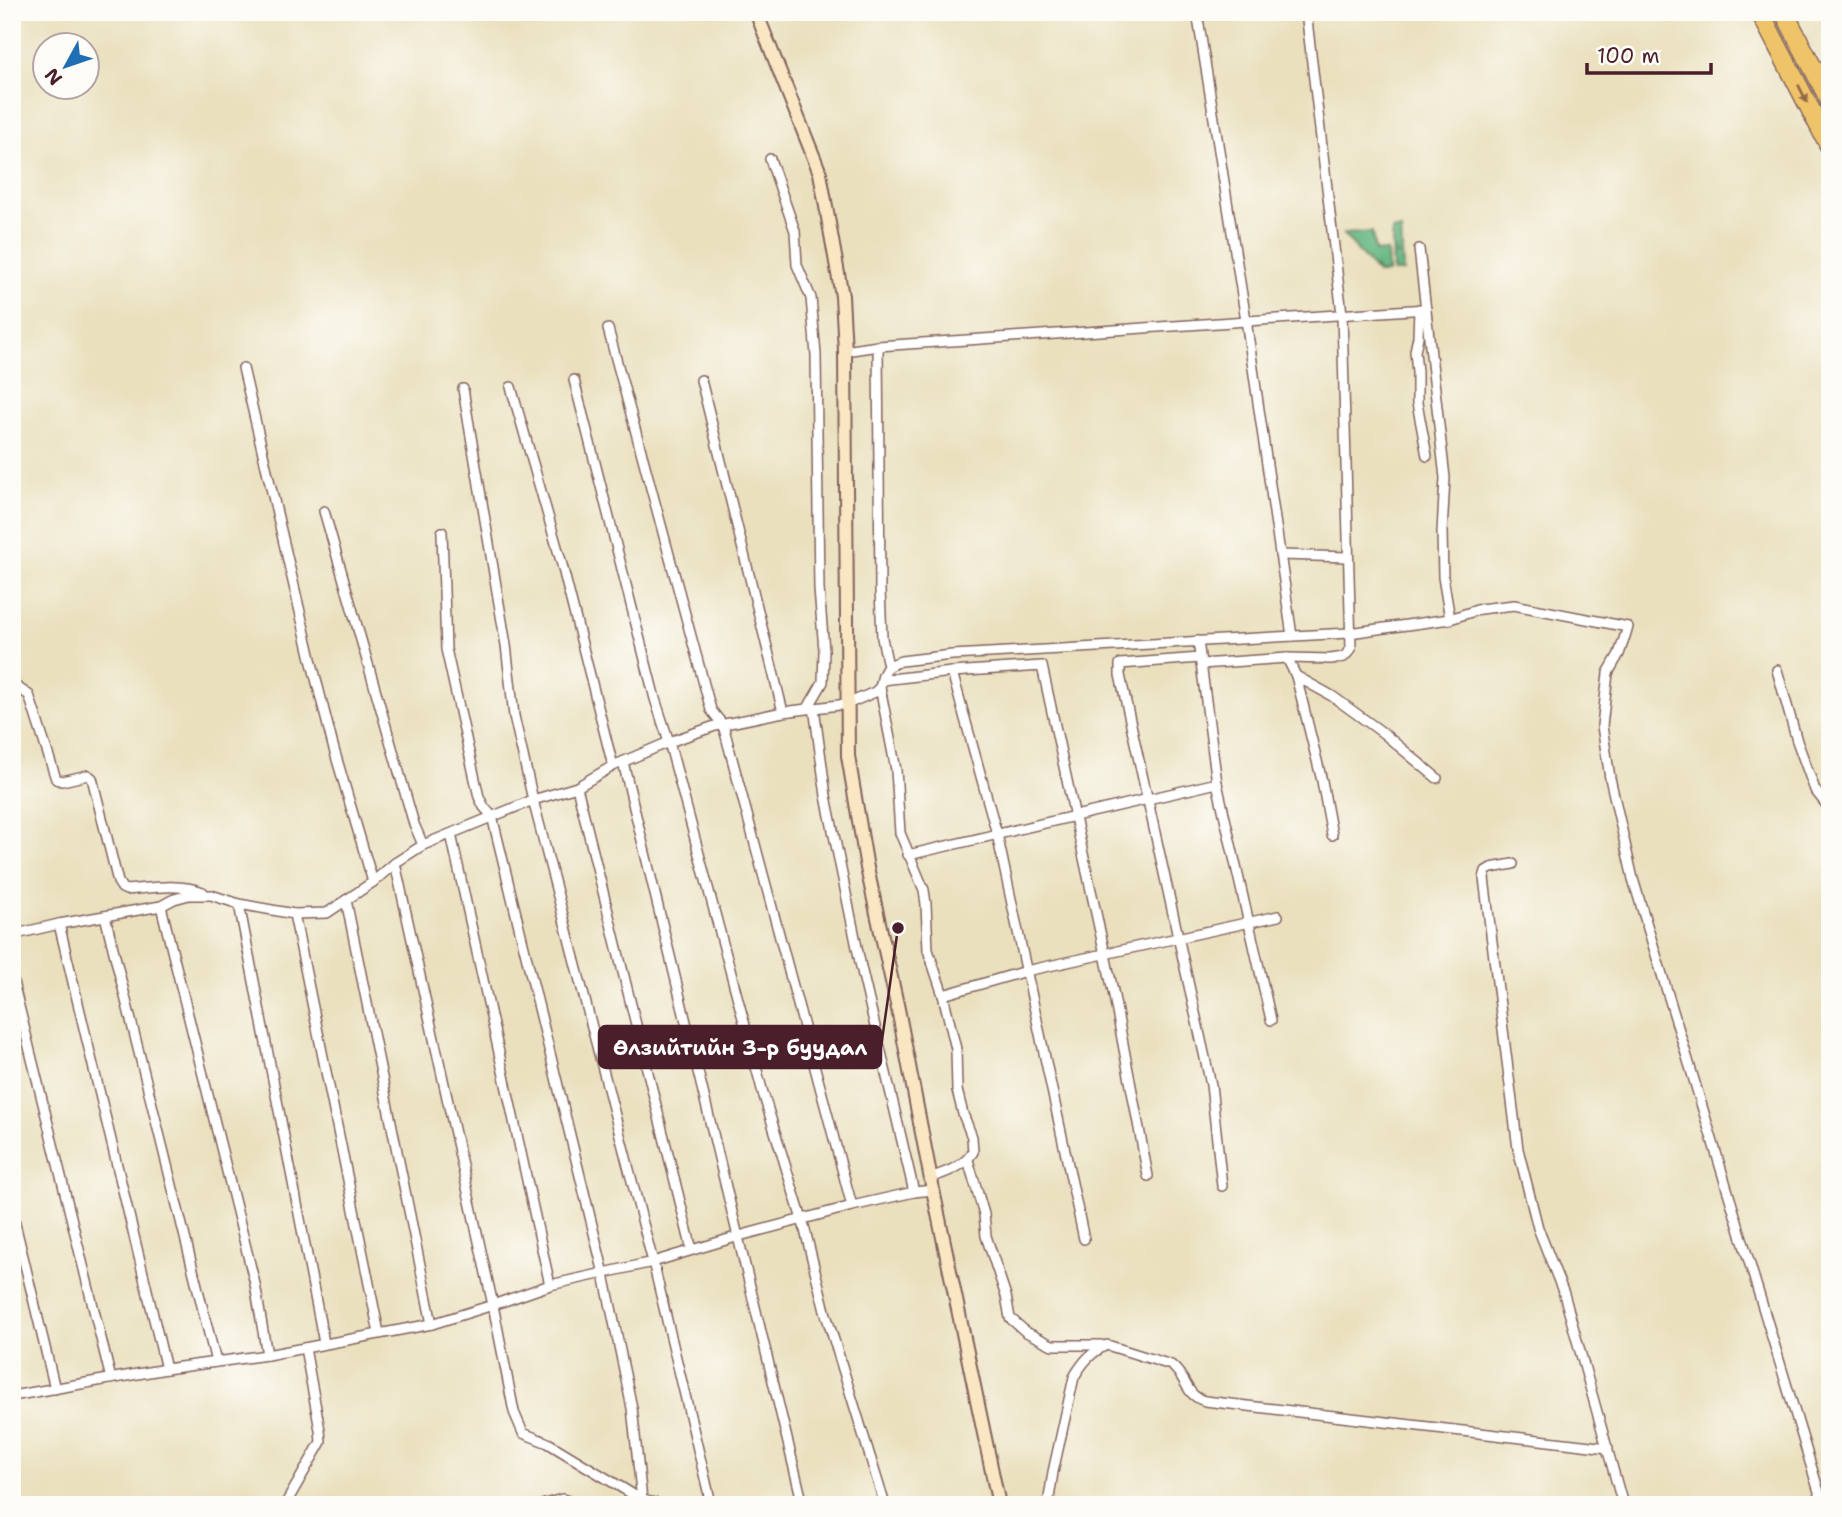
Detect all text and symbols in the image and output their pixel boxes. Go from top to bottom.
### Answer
north arrow [32,32,102,102]
scale bar [1587,32,1711,76]
text: 100 m [1597,42,1660,70]
text: N [39,63,68,90]
one-way arrow [1797,84,1809,104]
callout: Өлзийтийн 3-р буудал [599,1026,881,1068]
text: Өлзийтийн 3-р буудал [613,1034,867,1062]

